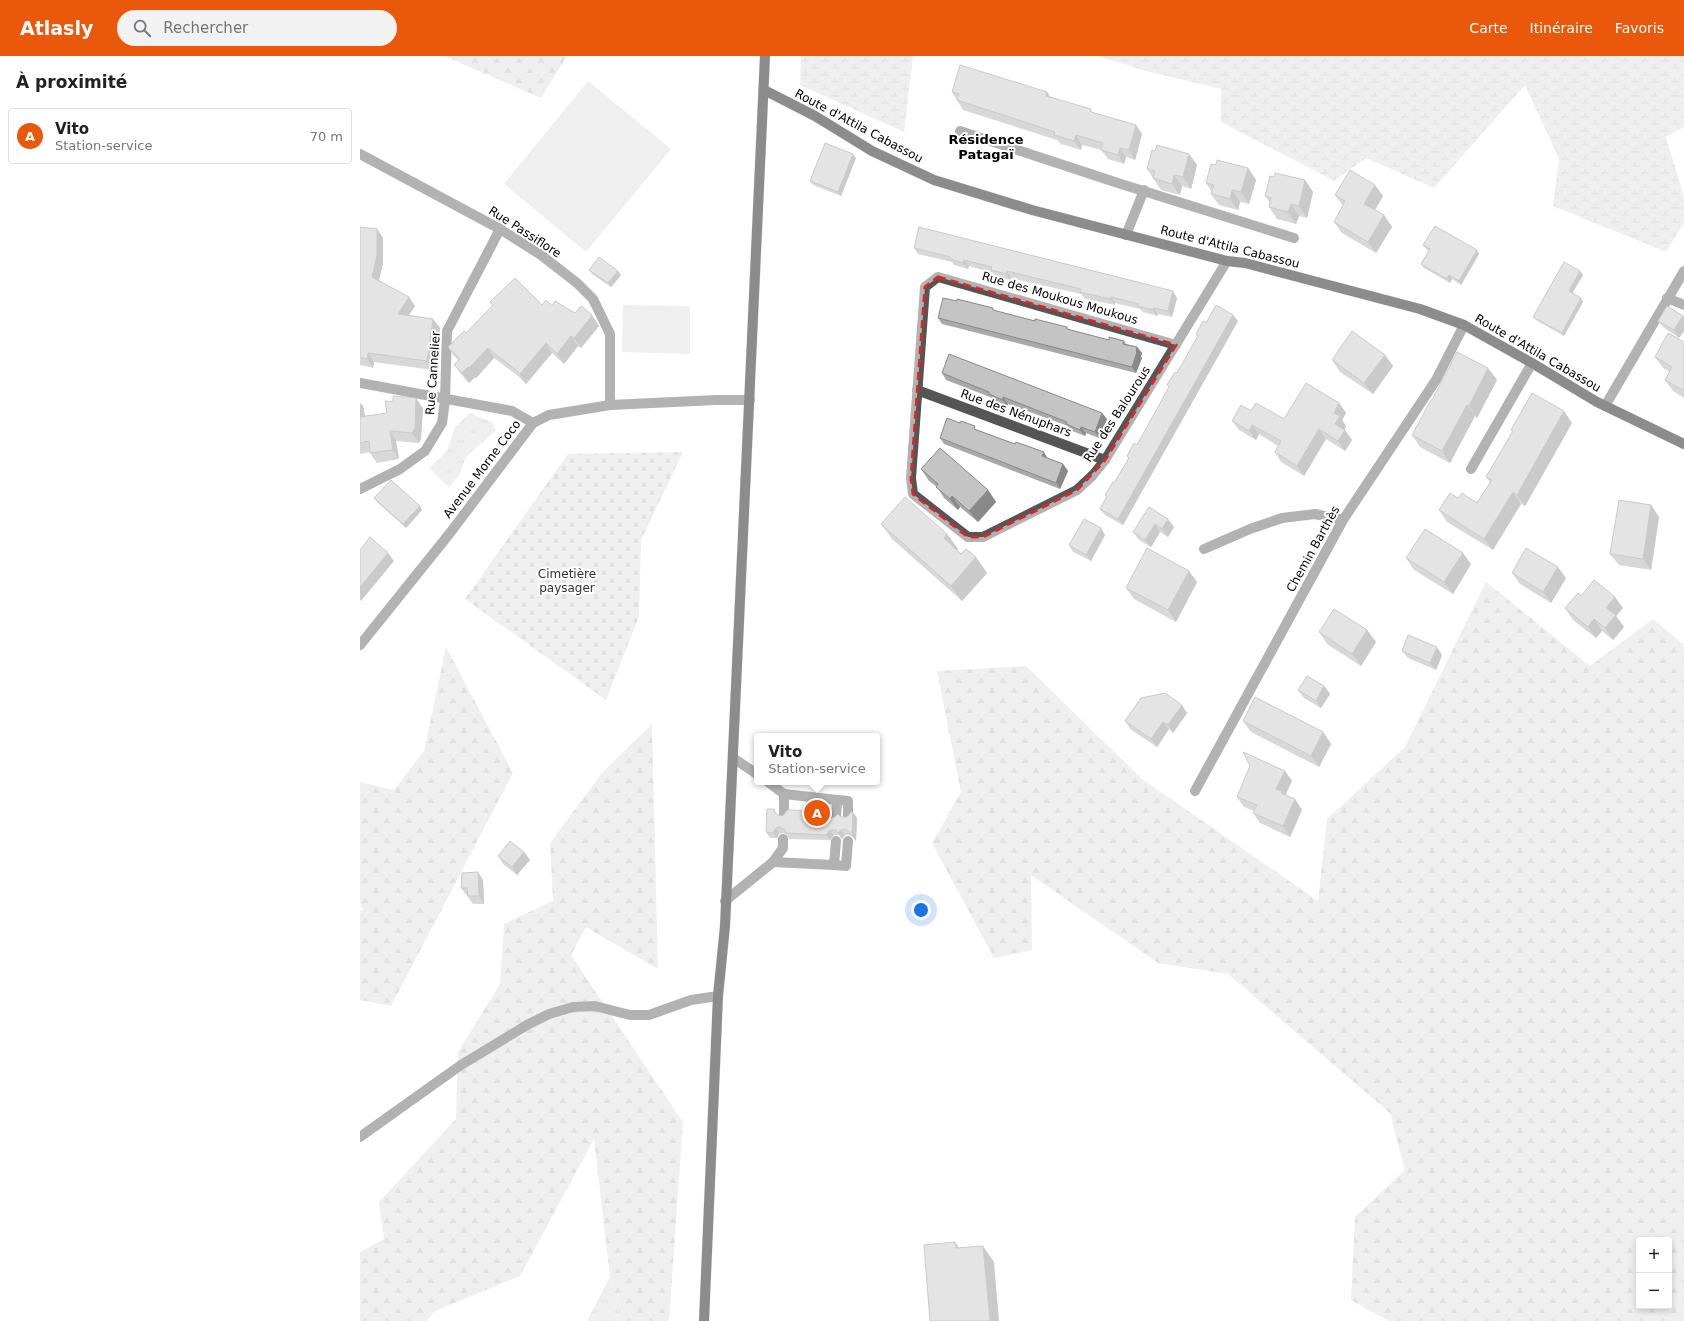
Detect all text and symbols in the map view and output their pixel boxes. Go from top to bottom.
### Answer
search box [117,10,397,46]
text: Atlasly [20,17,93,39]
icon: search [131,17,153,39]
text: Rechercher [163,19,248,37]
text: Carte [1469,20,1508,36]
text: Itinéraire [1530,20,1593,36]
text: Favoris [1615,20,1664,36]
text: À proximité [16,72,127,92]
street label: Route d'Attila Cabassou [793,86,925,166]
text: Vito [55,120,89,138]
text: A [25,129,35,144]
text: 70 m [310,129,343,144]
district label: Résidence Patagaï [949,132,1024,162]
text: Station-service [55,138,152,153]
street label: Rue Passiflore [486,203,564,261]
street label: Route d'Attila Cabassou [1159,223,1301,271]
street label: Rue des Moukous Moukous [980,269,1140,327]
street label: Route d'Attila Cabassou [1473,311,1603,395]
street label: Rue Cannelier [423,331,443,415]
street label: Rue des Balourous [1081,363,1153,465]
street label: Rue des Nénuphars [959,386,1073,440]
street label: Avenue Morne Coco [441,417,523,521]
street label: Chemin Barthès [1284,504,1342,594]
park label: Cimetière paysager [538,567,596,595]
popup [754,733,880,785]
text: Vito [768,743,802,761]
text: Station-service [768,761,866,776]
pin: A [804,798,830,828]
your location [911,900,931,920]
map controls [1636,1237,1672,1309]
button: + [1636,1237,1672,1273]
button: − [1636,1273,1672,1309]

